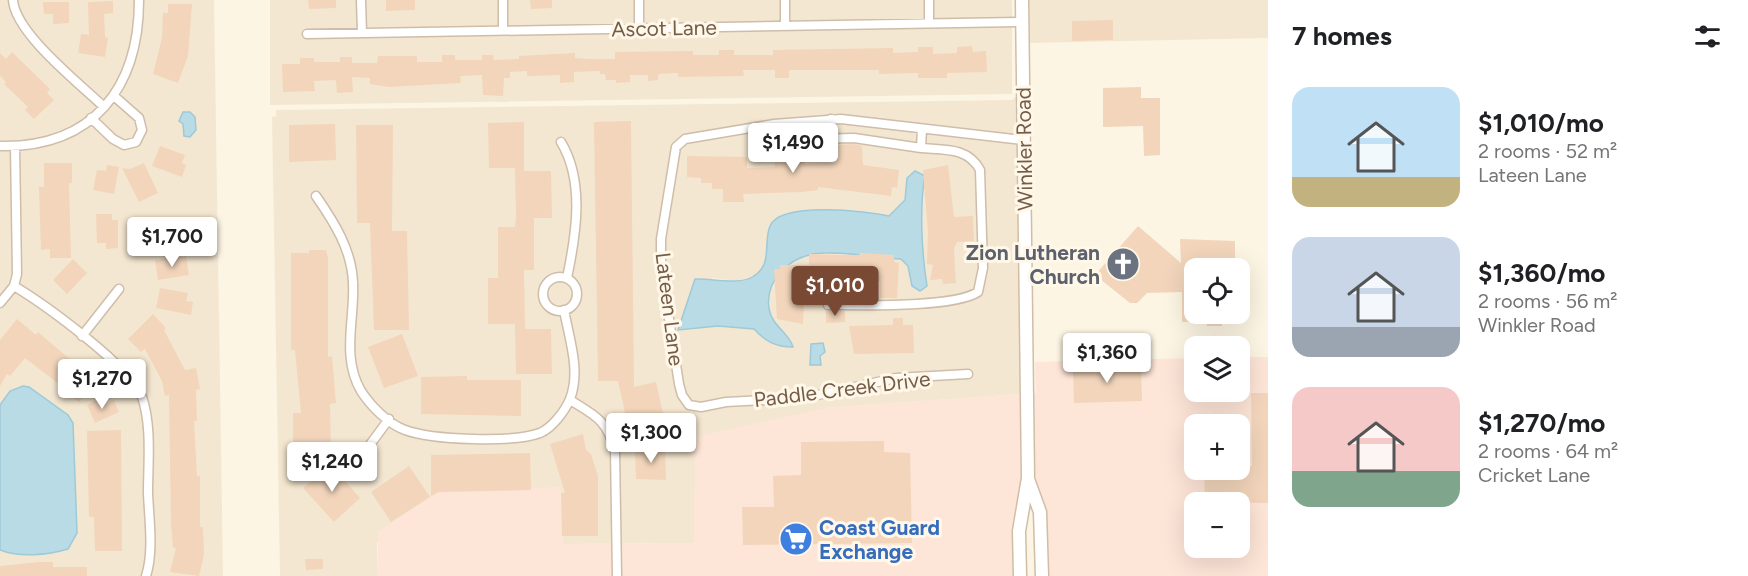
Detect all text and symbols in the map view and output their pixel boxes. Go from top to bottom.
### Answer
street label: Ascot Lane [611,15,717,41]
text: 7 homes [1292,20,1392,52]
icon: filters [1691,20,1724,53]
street label: Winkler Road [1010,87,1038,211]
text: $1,010/mo [1478,107,1604,139]
icon: home [1340,111,1412,183]
pin: $1,490 [744,123,842,174]
text: $1,490 [762,130,824,154]
text: 2 rooms · 52 m² [1478,139,1617,163]
text: Lateen Lane [1478,163,1587,187]
pin: $1,700 [123,217,221,268]
text: $1,700 [141,224,203,248]
place label: Zion Lutheran Church [966,240,1100,289]
church icon: Zion Lutheran Church [1105,246,1141,282]
street label: Lateen Lane [651,251,689,367]
text: $1,360/mo [1478,257,1605,289]
map controls [1184,258,1250,558]
button: locate [1184,258,1250,324]
icon: home [1340,261,1412,333]
pin: $1,010 [786,266,884,317]
text: $1,010 [805,273,865,297]
text: 2 rooms · 56 m² [1478,289,1617,313]
text: Winkler Road [1478,313,1596,337]
pin: $1,360 [1058,333,1156,384]
button: layers [1184,336,1250,402]
text: $1,360 [1077,340,1137,364]
pin: $1,270 [53,359,151,410]
text: $1,270 [72,366,132,390]
street label: Paddle Creek Drive [752,366,932,412]
text: $1,270/mo [1478,407,1605,439]
icon: home [1340,411,1412,483]
pin: $1,300 [602,413,700,464]
button: + [1184,414,1250,480]
text: $1,300 [620,420,682,444]
text: 2 rooms · 64 m² [1478,439,1618,463]
pin: $1,240 [283,442,381,493]
text: $1,240 [301,449,363,473]
text: Cricket Lane [1478,463,1590,487]
button: − [1184,492,1250,558]
place label: Coast Guard Exchange [819,515,940,564]
supermarket icon: Coast Guard Exchange [778,521,814,557]

